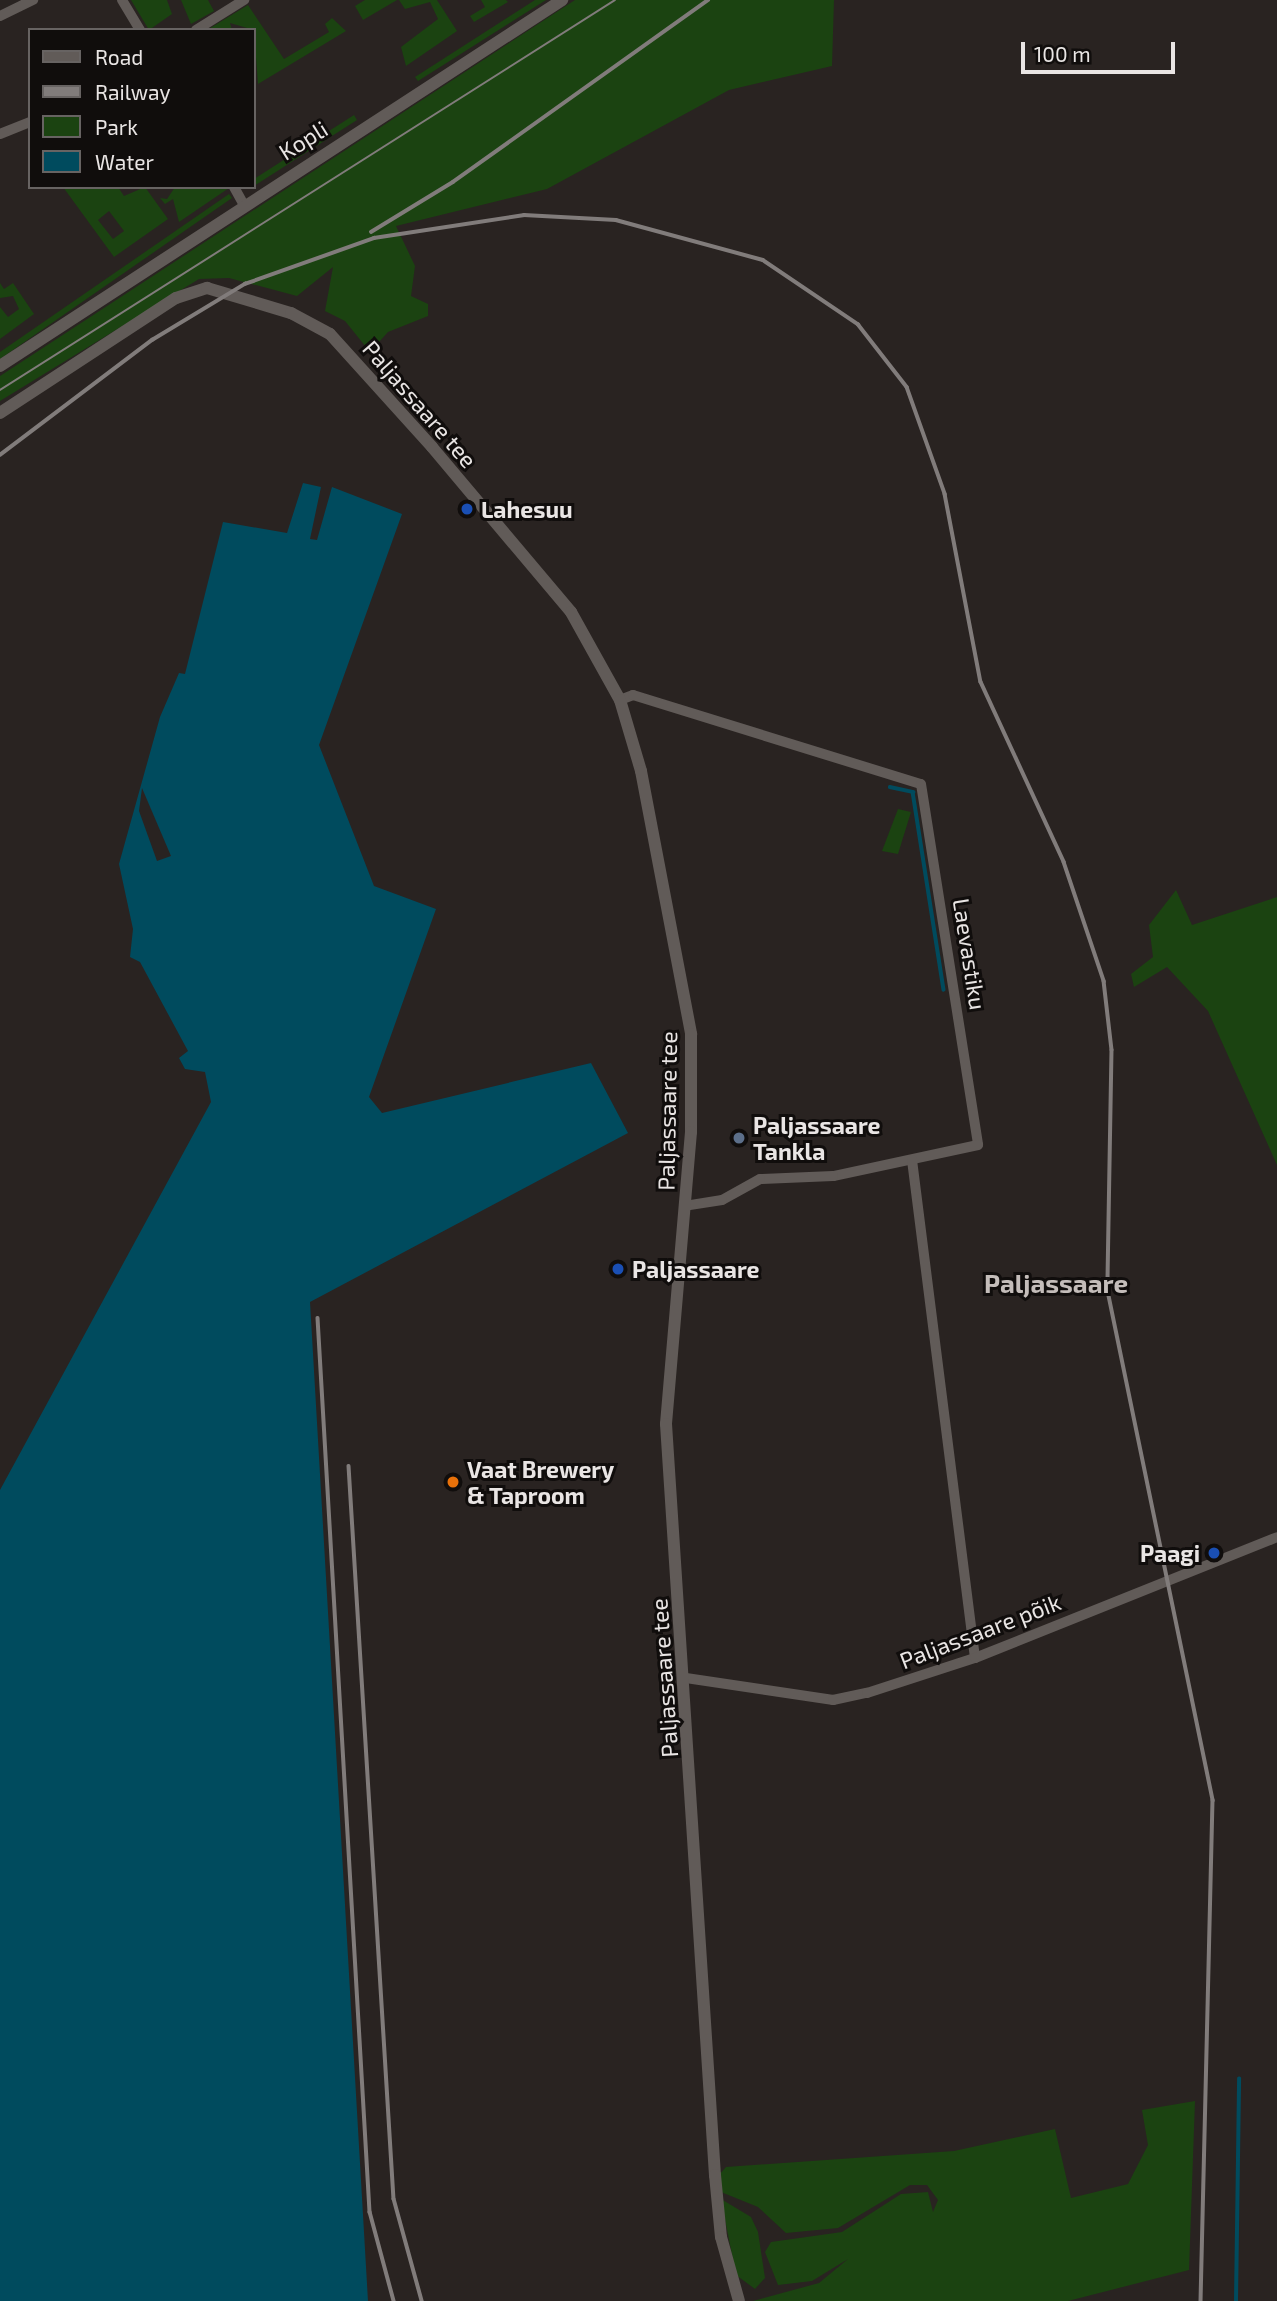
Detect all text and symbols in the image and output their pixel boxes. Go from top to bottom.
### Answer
legend [28,28,256,189]
scale bar [1025,28,1179,72]
text: 100 m [1034,41,1091,66]
text: Road [95,44,143,69]
text: Railway [95,79,171,104]
text: Park [95,114,138,139]
street label: Kopli [274,114,332,166]
text: Water [95,149,154,174]
street label: Paljassaare tee [357,335,483,473]
place label: Lahesuu [481,495,573,523]
marker: Lahesuu [459,501,475,517]
street label: Laevastiku [948,896,992,1012]
street label: Paljassaare tee [652,1031,682,1191]
place label: Paljassaare Tankla [753,1111,880,1165]
marker: Paljassaare Tankla [731,1130,747,1146]
place label: Paljassaare [632,1255,759,1283]
marker: Paljassaare [610,1261,626,1277]
district label: Paljassaare [984,1267,1128,1299]
place label: Vaat Brewery & Taproom [467,1455,614,1509]
marker: Vaat Brewery & Taproom [445,1474,461,1490]
place label: Paagi [1140,1539,1200,1567]
marker: Paagi [1206,1545,1222,1561]
street label: Paljassaare põik [896,1588,1064,1674]
street label: Paljassaare tee [645,1597,683,1759]

